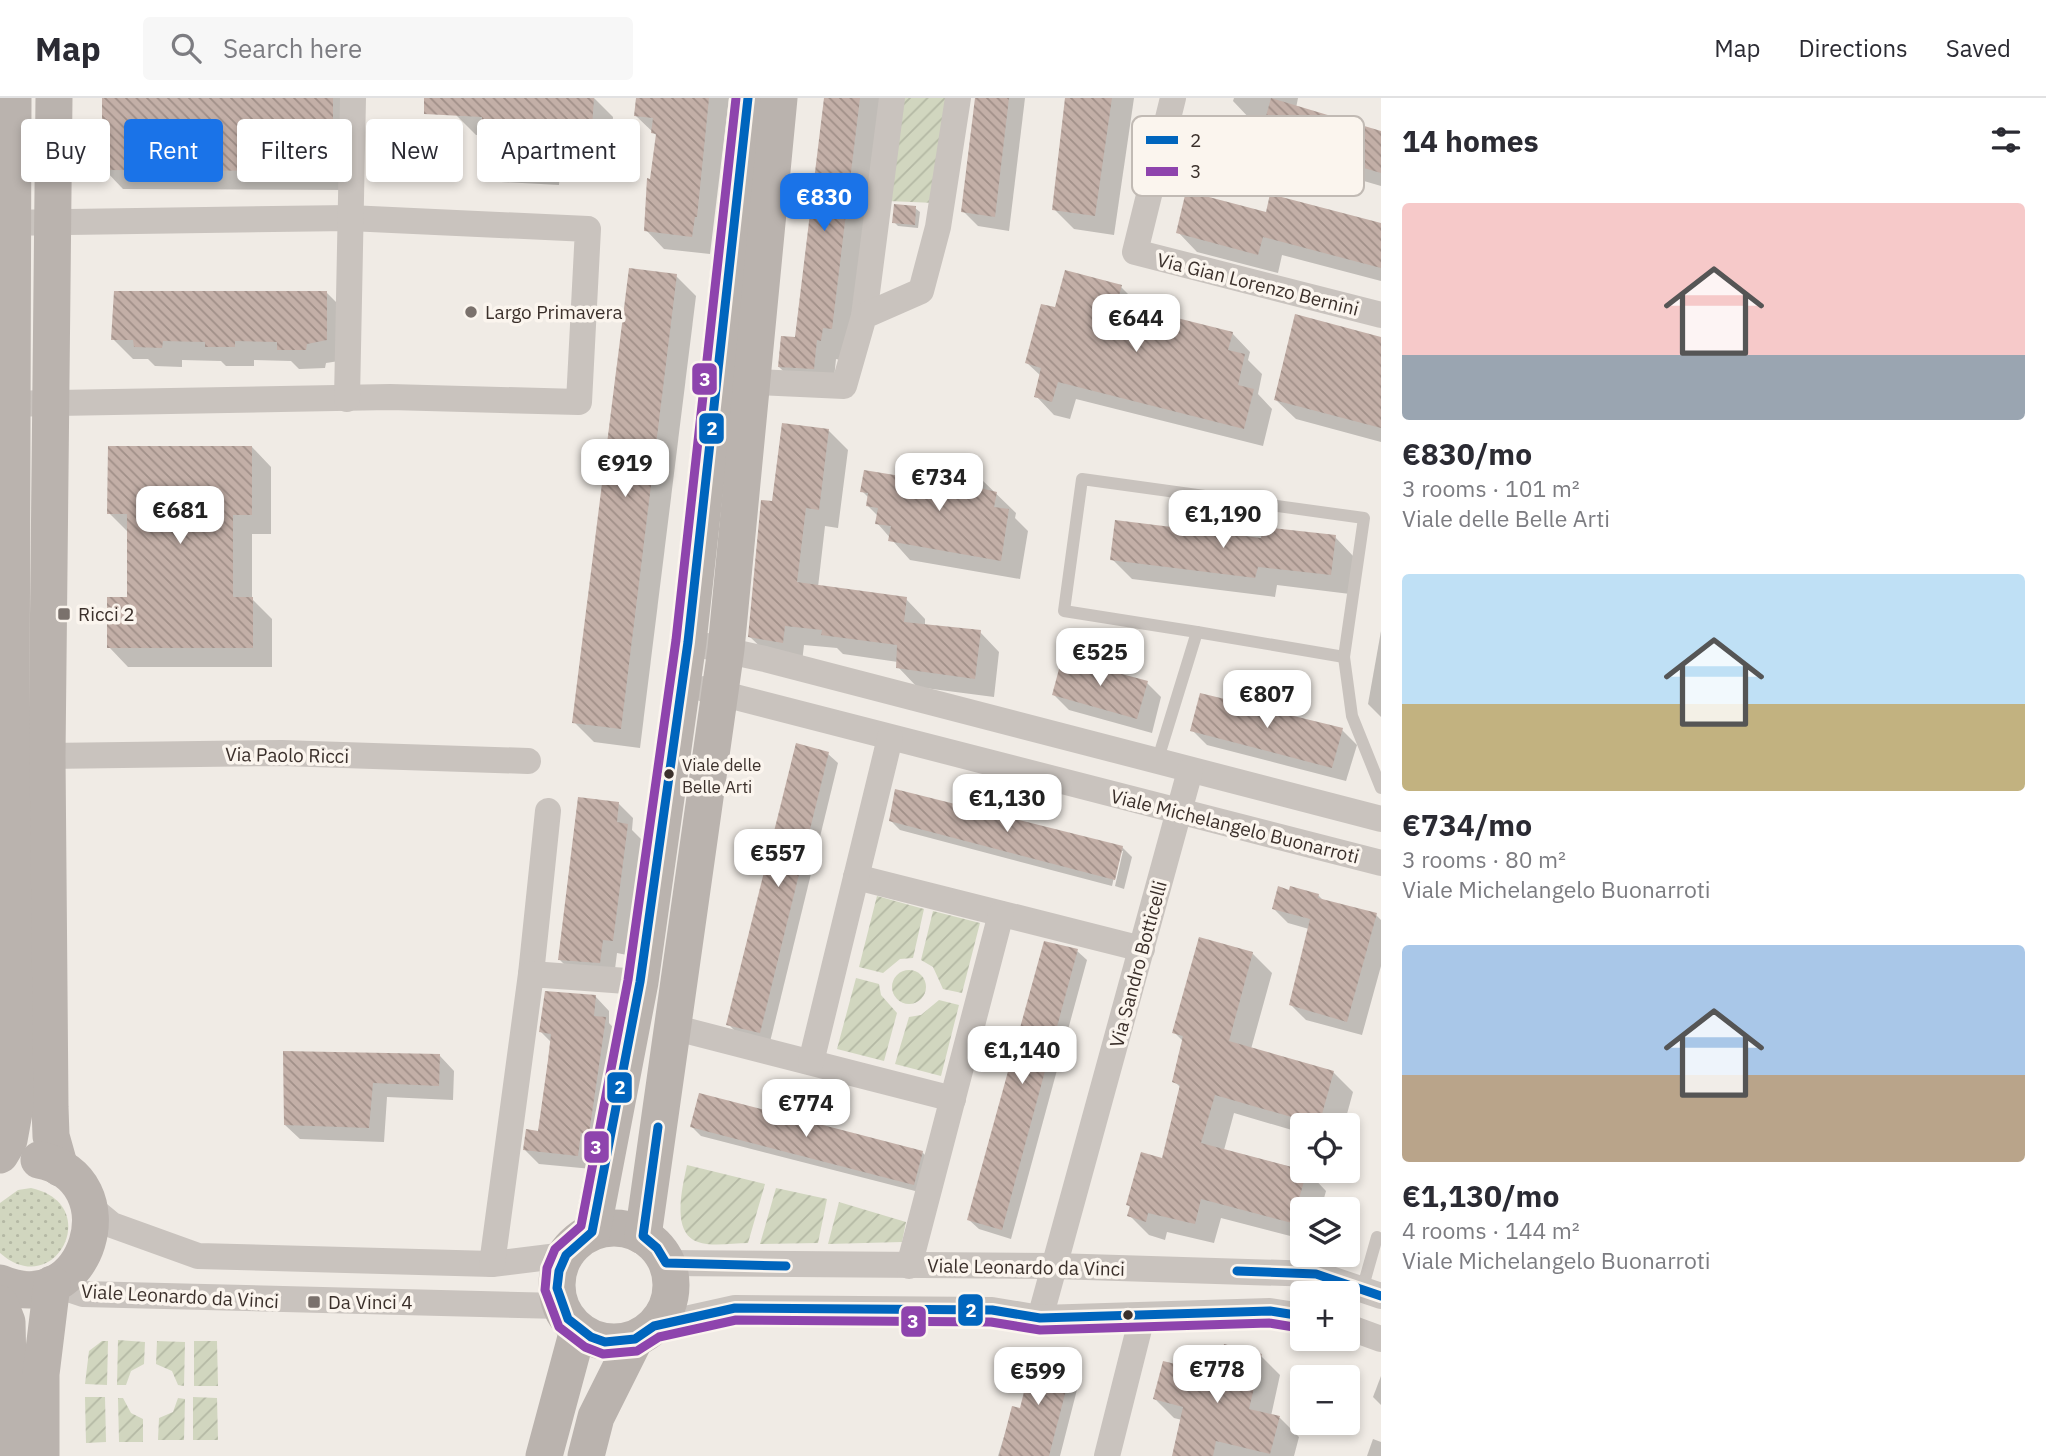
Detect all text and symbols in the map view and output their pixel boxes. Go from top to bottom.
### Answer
search box [143,17,633,80]
text: Map [35,27,101,70]
icon: search [167,29,205,67]
text: Search here [223,31,362,65]
text: Map [1714,32,1760,64]
text: Directions [1798,32,1908,64]
text: Saved [1946,32,2011,64]
legend [1132,116,1364,196]
chip: Buy [21,119,110,182]
chip: Rent [124,119,223,182]
chip: Filters [237,119,352,182]
chip: New [366,119,463,182]
chip: Apartment [477,119,640,182]
text: 14 homes [1402,121,1539,160]
icon: filters [1987,121,2025,159]
text: 2 [1190,128,1201,152]
text: 3 [1190,159,1201,183]
pin: €830 [783,174,865,233]
text: €830 [796,181,852,211]
street label: Via Gian Lorenzo Bernini [1155,247,1361,321]
icon: home [1651,248,1777,374]
pin: €644 [1095,294,1177,354]
place label: Largo Primavera [485,300,623,324]
text: €644 [1108,302,1164,332]
marker: Largo Primavera [463,304,479,320]
line badge: 3 [691,362,718,396]
text: 3 [699,367,711,391]
line badge: 2 [698,412,725,445]
text: 2 [706,416,718,440]
text: €830/mo [1402,434,1532,473]
pin: €919 [584,440,666,499]
text: €919 [597,447,653,477]
pin: €734 [898,454,980,513]
text: €734 [911,461,967,491]
text: 3 rooms · 101 m² [1402,473,1580,503]
pin: €681 [139,486,221,546]
pin: €1,190 [1166,490,1280,550]
text: €681 [152,494,208,524]
text: €1,190 [1185,498,1261,528]
text: Viale delle Belle Arti [1402,503,1610,533]
place label: Ricci 2 [78,602,135,626]
marker: Ricci 2 [56,606,72,622]
icon: home [1651,619,1777,745]
pin: €525 [1059,628,1141,688]
text: €525 [1072,636,1128,666]
pin: €807 [1226,670,1308,730]
text: €807 [1239,678,1295,708]
street label: Via Paolo Ricci [225,742,349,768]
place label: Viale delle Belle Arti [682,754,761,798]
marker: Viale delle Belle Arti [662,767,676,781]
pin: €1,130 [950,774,1064,834]
text: €1,130 [969,782,1045,812]
street label: Viale Michelangelo Buonarroti [1108,784,1362,868]
text: €734/mo [1402,805,1532,844]
pin: €557 [737,830,819,889]
text: €557 [750,837,806,867]
text: 3 rooms · 80 m² [1402,844,1566,874]
text: Viale Michelangelo Buonarroti [1402,874,1711,904]
street label: Via Sandro Botticelli [1104,878,1172,1050]
icon: home [1651,990,1777,1116]
pin: €1,140 [965,1026,1079,1086]
text: €1,140 [984,1034,1060,1064]
line badge: 2 [606,1071,633,1104]
text: 2 [614,1075,626,1099]
pin: €774 [765,1080,847,1139]
text: €774 [778,1087,834,1117]
map controls [1290,1113,1360,1435]
button: locate [1290,1113,1360,1183]
line badge: 3 [583,1130,610,1164]
text: 3 [590,1135,602,1159]
text: €1,130/mo [1402,1176,1559,1215]
button: layers [1290,1197,1360,1267]
text: 4 rooms · 144 m² [1402,1215,1580,1245]
text: Viale Michelangelo Buonarroti [1402,1245,1711,1275]
street label: Viale Leonardo da Vinci [927,1253,1125,1281]
street label: Viale Leonardo da Vinci [81,1279,279,1313]
button: + [1290,1281,1360,1351]
place label: Da Vinci 4 [328,1290,413,1314]
line badge: 2 [957,1293,984,1327]
marker: Da Vinci 4 [306,1294,322,1310]
text: 2 [965,1298,977,1322]
line badge: 3 [900,1305,927,1338]
unlabelled marker [1121,1308,1135,1322]
text: 3 [907,1309,919,1333]
pin: €778 [1176,1346,1258,1405]
pin: €599 [997,1348,1079,1407]
text: €778 [1189,1353,1245,1383]
text: €599 [1010,1355,1066,1385]
button: − [1290,1365,1360,1435]

